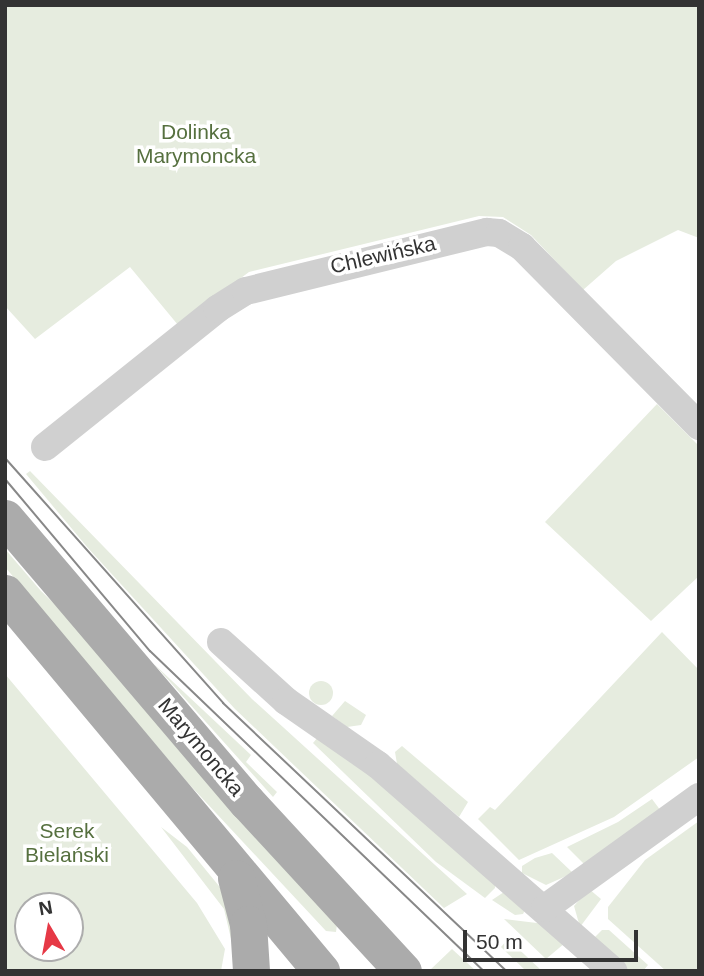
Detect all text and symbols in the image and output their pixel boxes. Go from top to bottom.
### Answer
park label: Dolinka Marymoncka [136,119,256,169]
street label: Chlewińska [328,231,438,279]
street label: Marymoncka [153,693,249,801]
park label: Serek Bielański [25,818,109,868]
north arrow [14,892,84,962]
text: N [37,896,54,919]
scale bar [466,916,641,960]
text: 50 m [476,930,523,953]

